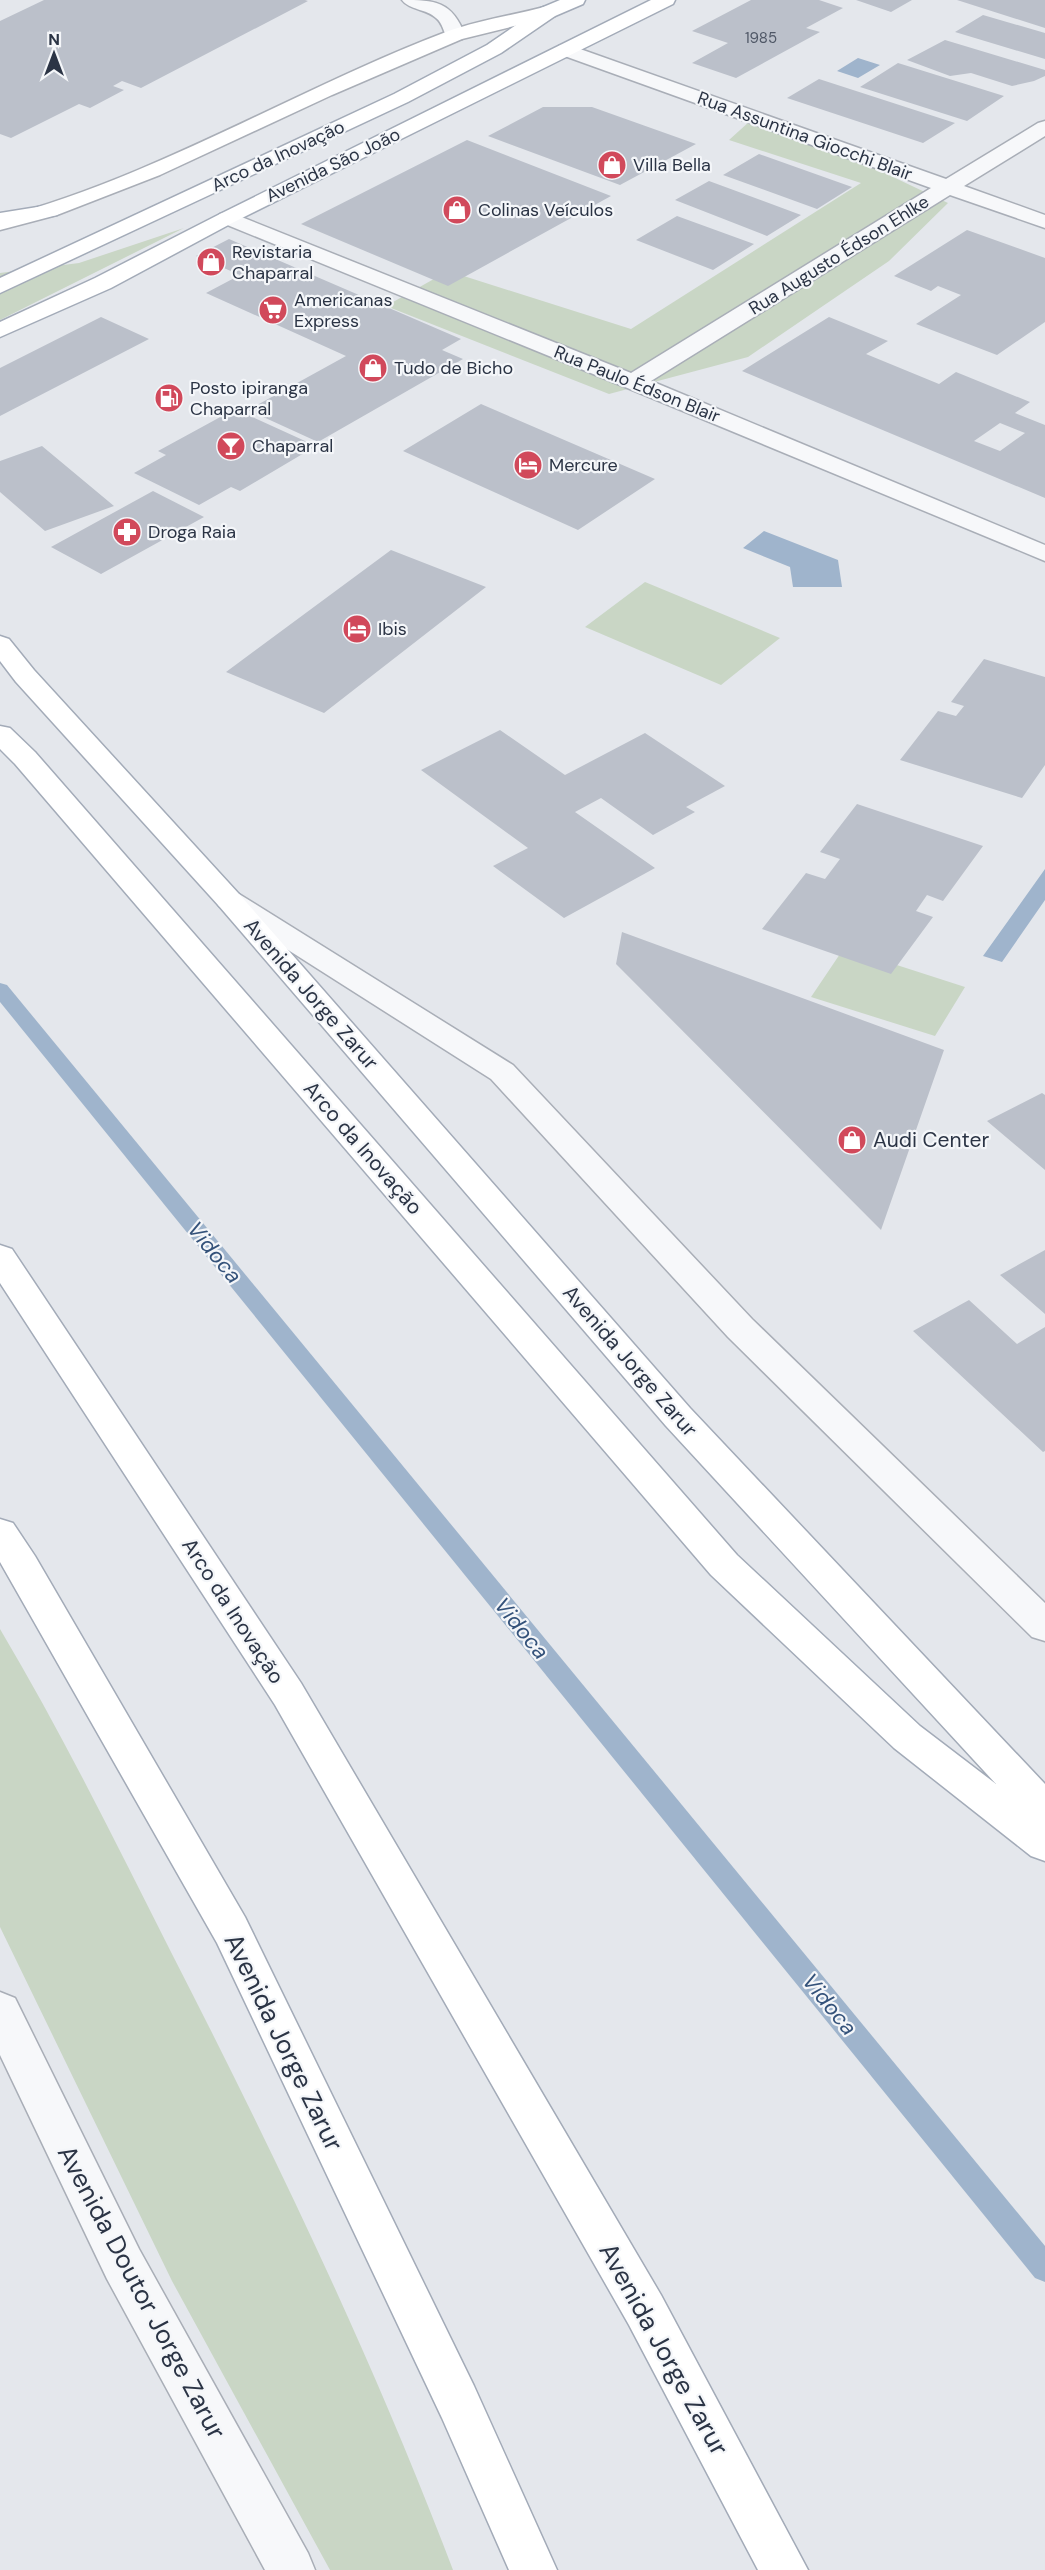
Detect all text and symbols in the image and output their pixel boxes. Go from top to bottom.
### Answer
north arrow [24,24,84,84]
house number: 1985 [745,28,777,48]
text: N [48,29,60,50]
street label: Rua Assuntina Giocchi Blair [694,86,916,186]
street label: Arco da Inovação [208,115,348,197]
street label: Avenida São João [262,122,404,208]
shop icon: Villa Bella [596,149,628,181]
place label: Villa Bella [633,153,711,177]
street label: Rua Augusto Édson Ehlke [744,190,934,320]
shop icon: Colinas Veículos [441,194,473,226]
place label: Colinas Veículos [478,198,613,222]
place label: Revistaria Chaparral [232,240,313,285]
shop icon: Revistaria Chaparral [195,246,227,278]
place label: Americanas Express [294,288,392,333]
supermarket icon: Americanas Express [257,294,289,326]
street label: Rua Paulo Édson Blair [550,340,724,428]
shop icon: Tudo de Bicho [357,352,389,384]
place label: Tudo de Bicho [394,356,513,380]
place label: Posto ipiranga Chaparral [190,376,308,421]
fuel station icon: Posto ipiranga Chaparral [153,382,185,414]
bar icon: Chaparral [215,430,247,462]
place label: Chaparral [252,434,333,458]
hotel icon: Mercure [512,449,544,481]
place label: Mercure [549,453,618,477]
pharmacy icon: Droga Raia [111,516,143,548]
place label: Droga Raia [148,520,236,544]
hotel icon: Ibis [341,613,373,645]
place label: Ibis [378,617,407,641]
street label: Avenida Jorge Zarur [237,912,385,1076]
street label: Arco da Inovação [297,1075,429,1221]
shop icon: Audi Center [836,1124,868,1156]
place label: Audi Center [873,1126,989,1154]
water label: Vidoca [181,1215,248,1289]
street label: Avenida Jorge Zarur [556,1279,704,1443]
street label: Arco da Inovação [175,1533,291,1689]
water label: Vidoca [488,1591,555,1665]
street label: Avenida Jorge Zarur [217,1928,351,2156]
water label: Vidoca [796,1967,863,2041]
street label: Avenida Doutor Jorge Zarur [50,2139,234,2445]
street label: Avenida Jorge Zarur [591,2237,737,2461]

